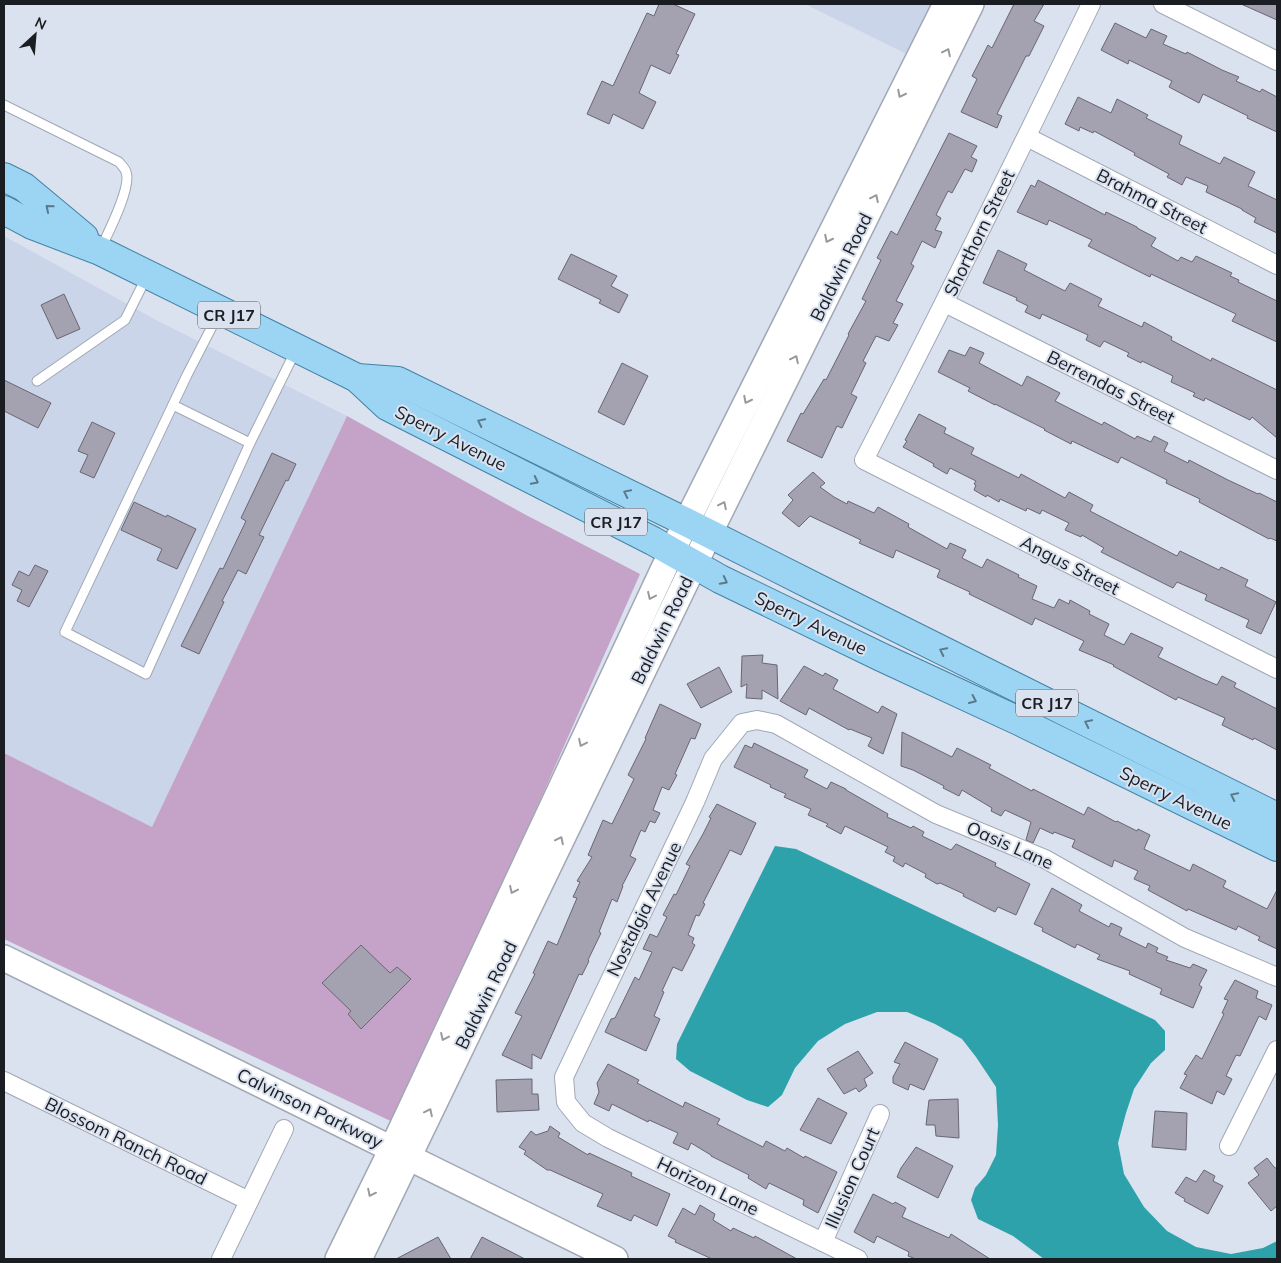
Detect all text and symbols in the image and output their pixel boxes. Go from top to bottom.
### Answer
north arrow [10,10,60,60]
text: N [32,13,49,34]
one-way arrow [941,49,951,58]
one-way arrow [897,89,907,98]
street label: Brahma Street [1093,163,1211,239]
street label: Shorthorn Street [938,166,1020,300]
one-way arrow [869,194,879,203]
one-way arrow [46,205,55,214]
street label: Baldwin Road [805,209,877,325]
one-way arrow [824,234,834,243]
road number: CR J17 [198,302,260,328]
street label: Berrendas Street [1043,345,1179,429]
one-way arrow [789,356,799,365]
one-way arrow [743,395,753,404]
street label: Sperry Avenue [391,400,511,476]
one-way arrow [477,417,486,428]
one-way arrow [529,475,538,485]
one-way arrow [623,489,632,499]
one-way arrow [717,501,727,510]
road number: CR J17 [585,508,647,536]
street label: Angus Street [1016,530,1124,600]
street label: Baldwin Road [626,572,698,688]
one-way arrow [719,575,728,585]
street label: Sperry Avenue [751,586,871,660]
one-way arrow [647,591,657,600]
one-way arrow [939,647,948,657]
road number: CR J17 [1016,690,1078,716]
one-way arrow [968,694,977,704]
one-way arrow [1084,719,1093,729]
one-way arrow [578,738,588,747]
street label: Sperry Avenue [1116,761,1236,835]
one-way arrow [1230,792,1239,802]
street label: Oasis Lane [963,816,1057,874]
one-way arrow [554,836,564,845]
street label: Nostalgia Avenue [601,838,687,980]
one-way arrow [509,885,519,894]
street label: Baldwin Road [450,937,522,1053]
one-way arrow [440,1032,450,1041]
street label: Calvinson Parkway [233,1063,387,1153]
street label: Blossom Ranch Road [41,1092,211,1190]
one-way arrow [422,1109,432,1118]
street label: Illusion Court [820,1124,884,1232]
street label: Horizon Lane [653,1151,763,1221]
one-way arrow [367,1187,377,1196]

